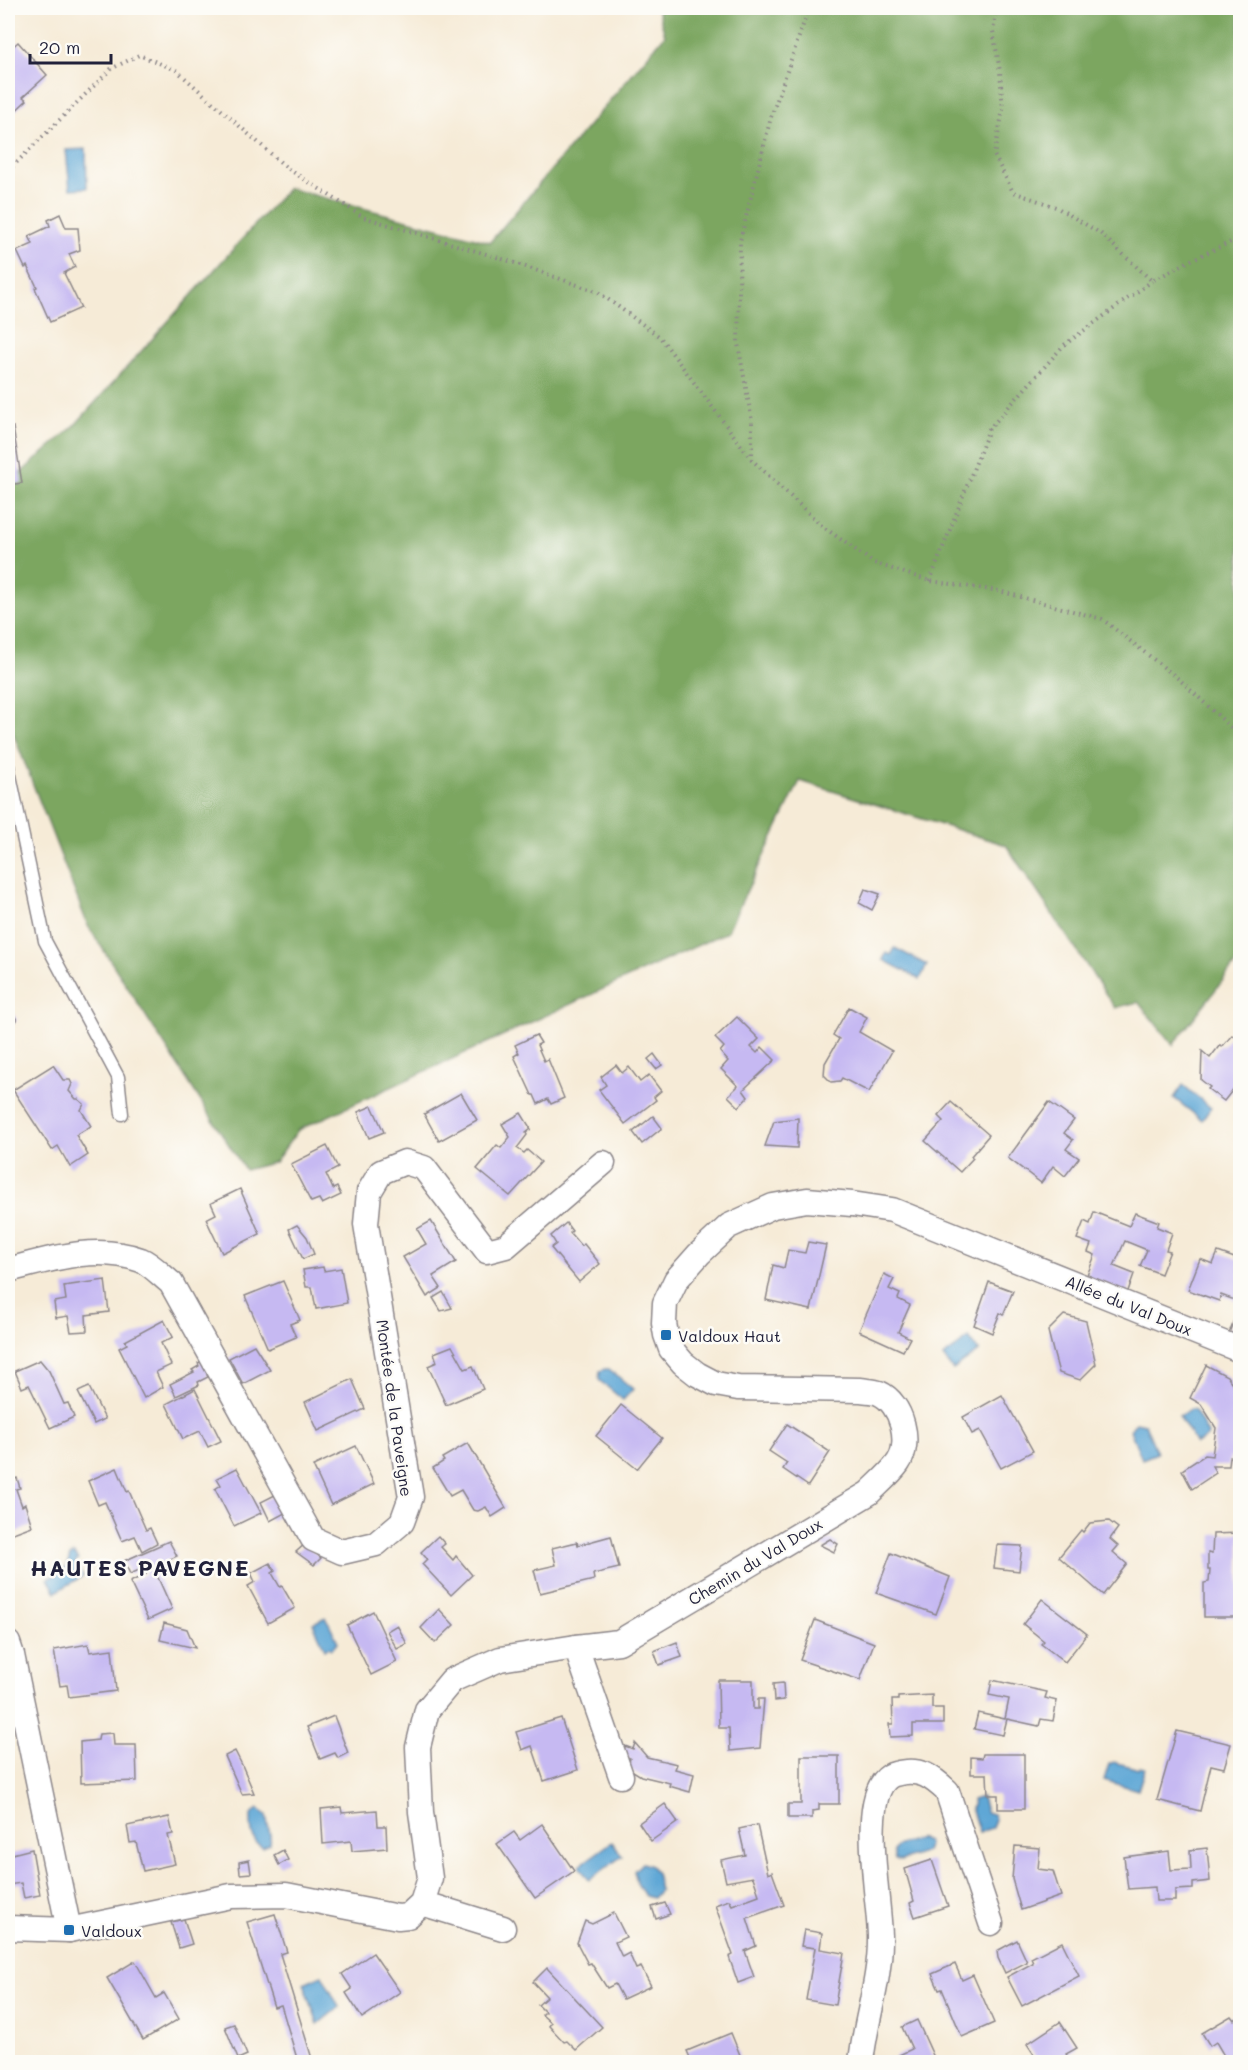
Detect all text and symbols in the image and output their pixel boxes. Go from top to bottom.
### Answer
scale bar [30,27,111,65]
text: 20 m [39,35,80,59]
street label: Allée du Val Doux [1063,1270,1195,1340]
street label: Montée de la Paveigne [372,1318,418,1498]
place label: Valdoux Haut [678,1325,781,1346]
marker: Valdoux Haut [659,1328,673,1342]
street label: Chemin du Val Doux [684,1513,826,1609]
district label: HAUTES PAVEGNE [30,1553,250,1582]
place label: Valdoux [81,1920,142,1941]
marker: Valdoux [62,1923,76,1937]

